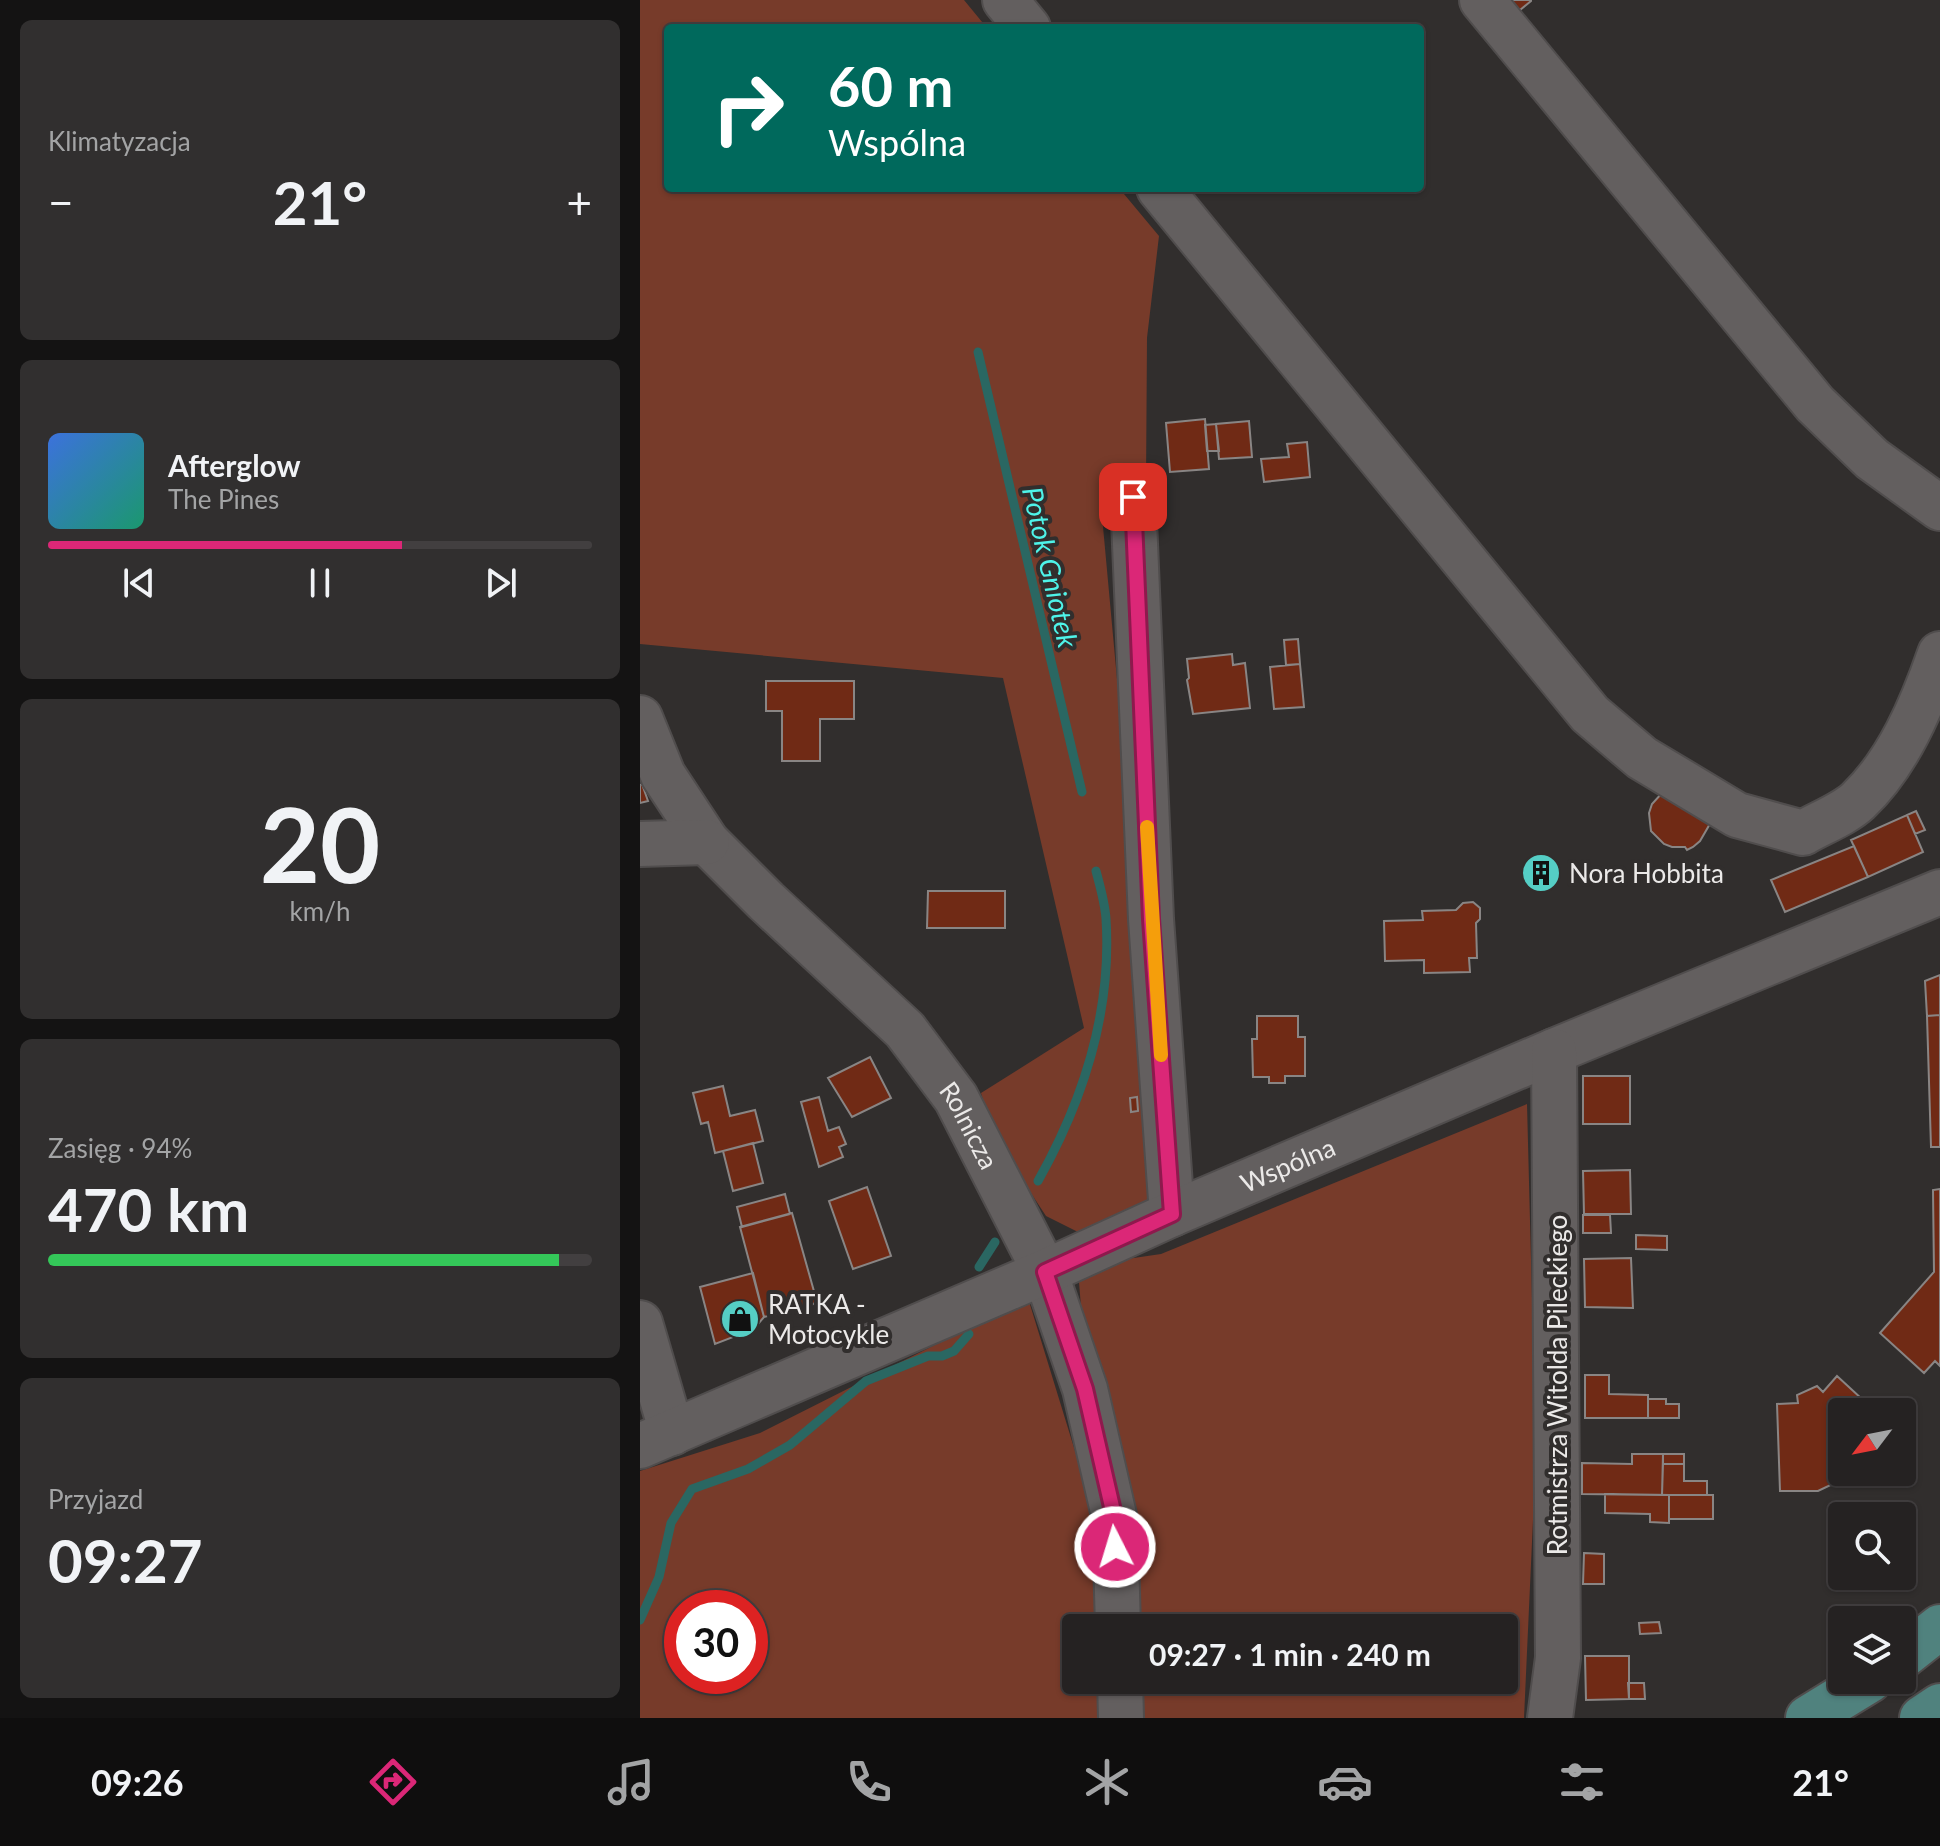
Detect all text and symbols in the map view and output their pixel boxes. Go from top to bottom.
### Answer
text: 60 m [828,52,953,119]
icon: right [696,56,800,160]
text: Wspólna [828,120,966,164]
text: Klimatyzacja [48,125,191,157]
text: 21° [273,166,367,238]
text: − [48,176,74,228]
text: + [566,176,592,228]
text: Afterglow [168,447,301,483]
pin [1099,463,1167,531]
icon: arrive [1111,475,1155,519]
text: The Pines [168,483,279,515]
water label: Potok Gniotek [1016,483,1086,651]
icon: previous [117,561,161,605]
icon: pause [298,561,342,605]
icon: next [479,561,523,605]
text: 20 [260,780,380,905]
building icon: Nora Hobbita [1520,852,1562,894]
place label: Nora Hobbita [1569,857,1724,889]
text: km/h [290,895,350,927]
street label: Rolnicza [933,1075,1006,1174]
street label: Wspólna [1235,1130,1340,1199]
text: Zasięg · 94% [48,1132,192,1164]
text: 470 km [48,1173,249,1245]
street label: Rotmistrza Witolda Pileckiego [1541,1215,1573,1555]
place label: RATKA - Motocykle [768,1288,889,1350]
shop icon: RATKA - Motocykle [719,1298,761,1340]
north arrow [1828,1398,1916,1486]
map controls [1828,1398,1916,1694]
text: Przyjazd [48,1483,143,1515]
button: search [1828,1502,1916,1590]
position arrow [1073,1505,1157,1589]
text: 09:27 [48,1524,203,1596]
speed limit sign: 30 [664,1590,768,1694]
button: layers [1828,1606,1916,1694]
text: 09:27 · 1 min · 240 m [1149,1636,1431,1672]
icon: directions [365,1754,421,1810]
icon: music [603,1754,659,1810]
icon: phone [841,1754,897,1810]
icon: climate [1079,1754,1135,1810]
icon: car [1317,1754,1373,1810]
icon: filters [1554,1754,1610,1810]
text: 09:26 [91,1760,184,1804]
text: 21° [1792,1760,1849,1804]

